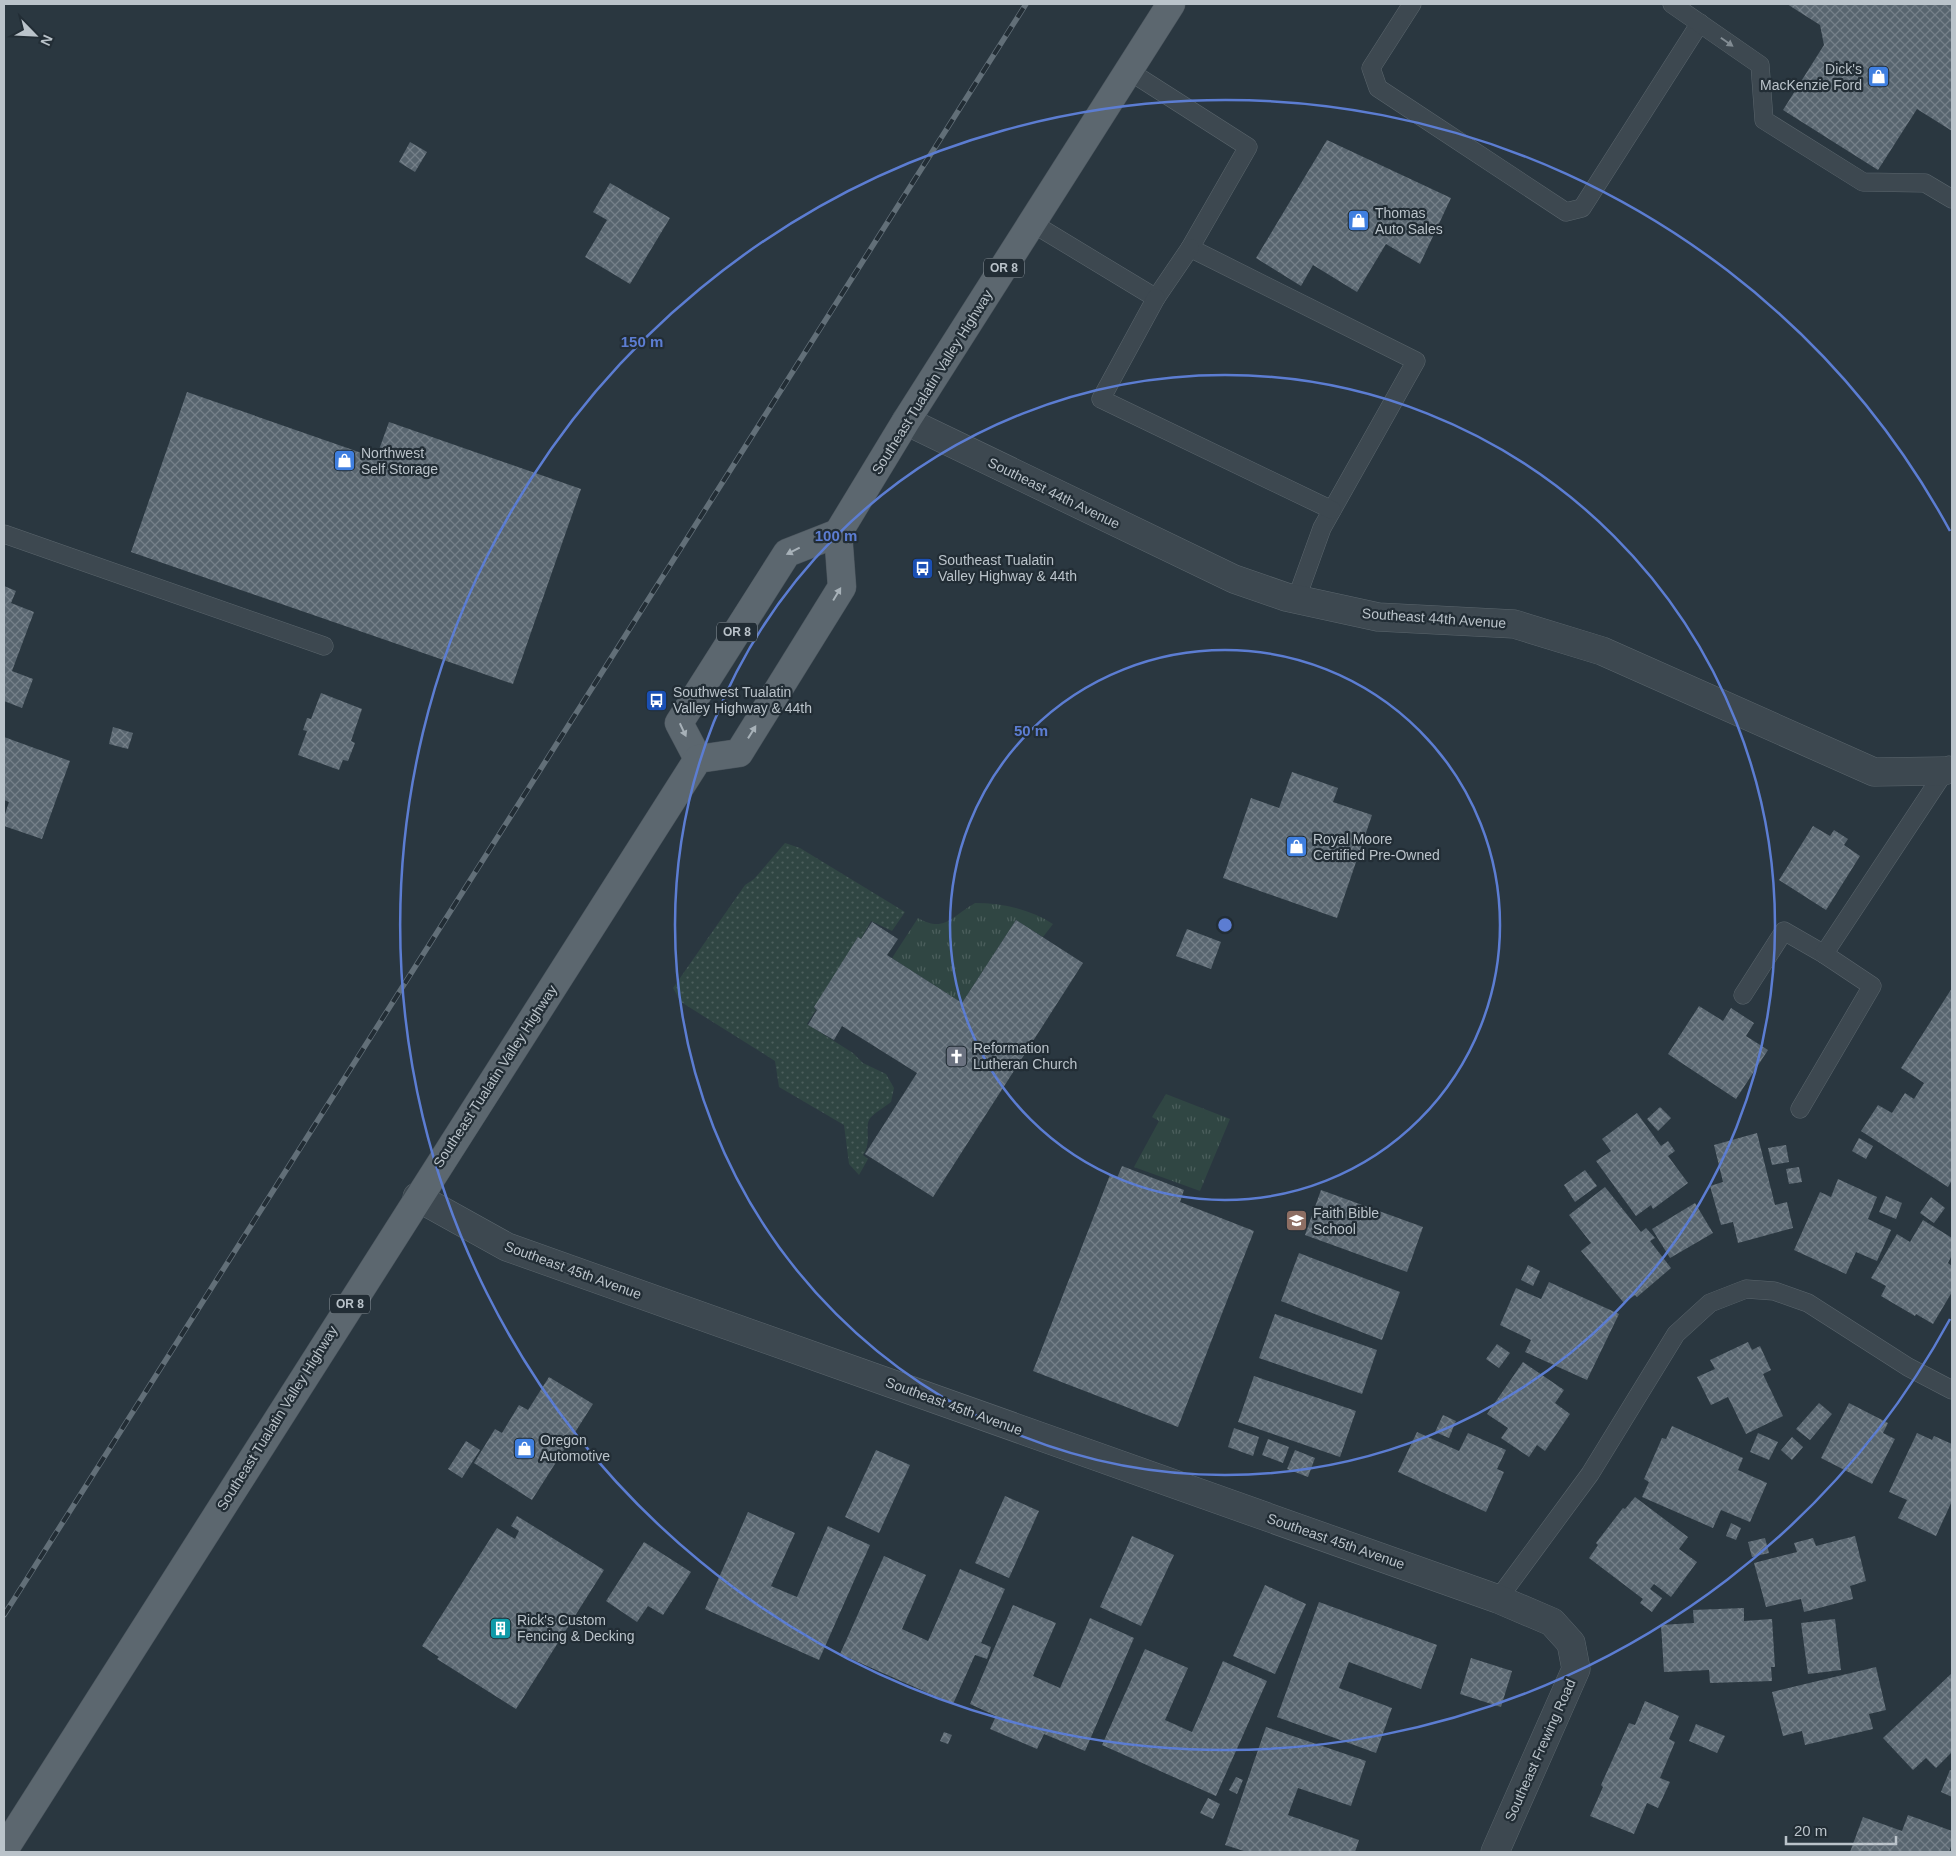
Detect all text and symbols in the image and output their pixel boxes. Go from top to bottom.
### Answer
north arrow [10,10,60,60]
text: N [38,32,56,48]
one-way arrow [1720,37,1733,46]
place label: Dick's MacKenzie Ford [1760,61,1862,93]
shop icon: Dick's MacKenzie Ford [1866,65,1890,89]
place label: Thomas Auto Sales [1375,205,1443,237]
shop icon: Thomas Auto Sales [1347,209,1371,233]
road number: OR 8 [984,258,1024,278]
street label: Southeast Tualatin Valley Highway [868,287,996,477]
text: 150 m [621,333,663,350]
place label: Northwest Self Storage [361,445,438,477]
shop icon: Northwest Self Storage [333,449,357,473]
street label: Southeast 44th Avenue [986,454,1123,532]
text: 100 m [815,527,857,544]
one-way arrow [786,547,801,556]
place label: Southeast Tualatin Valley Highway & 44th [938,552,1077,584]
bus stop icon: Southeast Tualatin Valley Highway & 44th [910,556,934,580]
one-way arrow [833,588,842,601]
street label: Southeast 44th Avenue [1361,605,1507,631]
road number: OR 8 [717,622,757,642]
place label: Southwest Tualatin Valley Highway & 44th [673,684,812,716]
bus stop icon: Southwest Tualatin Valley Highway & 44th [645,688,669,712]
text: 50 m [1014,722,1048,739]
one-way arrow [680,723,688,737]
one-way arrow [747,726,757,739]
place label: Royal Moore Certified Pre-Owned [1313,831,1440,863]
shop icon: Royal Moore Certified Pre-Owned [1285,835,1309,859]
centre of rings [1216,916,1234,934]
street label: Southeast Tualatin Valley Highway [430,982,560,1170]
place label: Reformation Lutheran Church [973,1040,1077,1072]
church icon: Reformation Lutheran Church [945,1044,969,1068]
place label: Faith Bible School [1313,1205,1379,1237]
school or university icon: Faith Bible School [1285,1209,1309,1233]
street label: Southeast 45th Avenue [502,1238,644,1302]
road number: OR 8 [330,1295,370,1314]
street label: Southeast Tualatin Valley Highway [213,1323,341,1513]
street label: Southeast 45th Avenue [883,1374,1025,1438]
place label: Oregon Automotive [540,1432,610,1464]
shop icon: Oregon Automotive [512,1436,536,1460]
street label: Southeast 45th Avenue [1265,1510,1407,1572]
place label: Rick's Custom Fencing & Decking [517,1612,635,1644]
building icon: Rick's Custom Fencing & Decking [489,1616,513,1640]
street label: Southeast Frewing Road [1501,1676,1579,1824]
scale bar [1786,1814,1896,1846]
text: 20 m [1794,1822,1827,1839]

